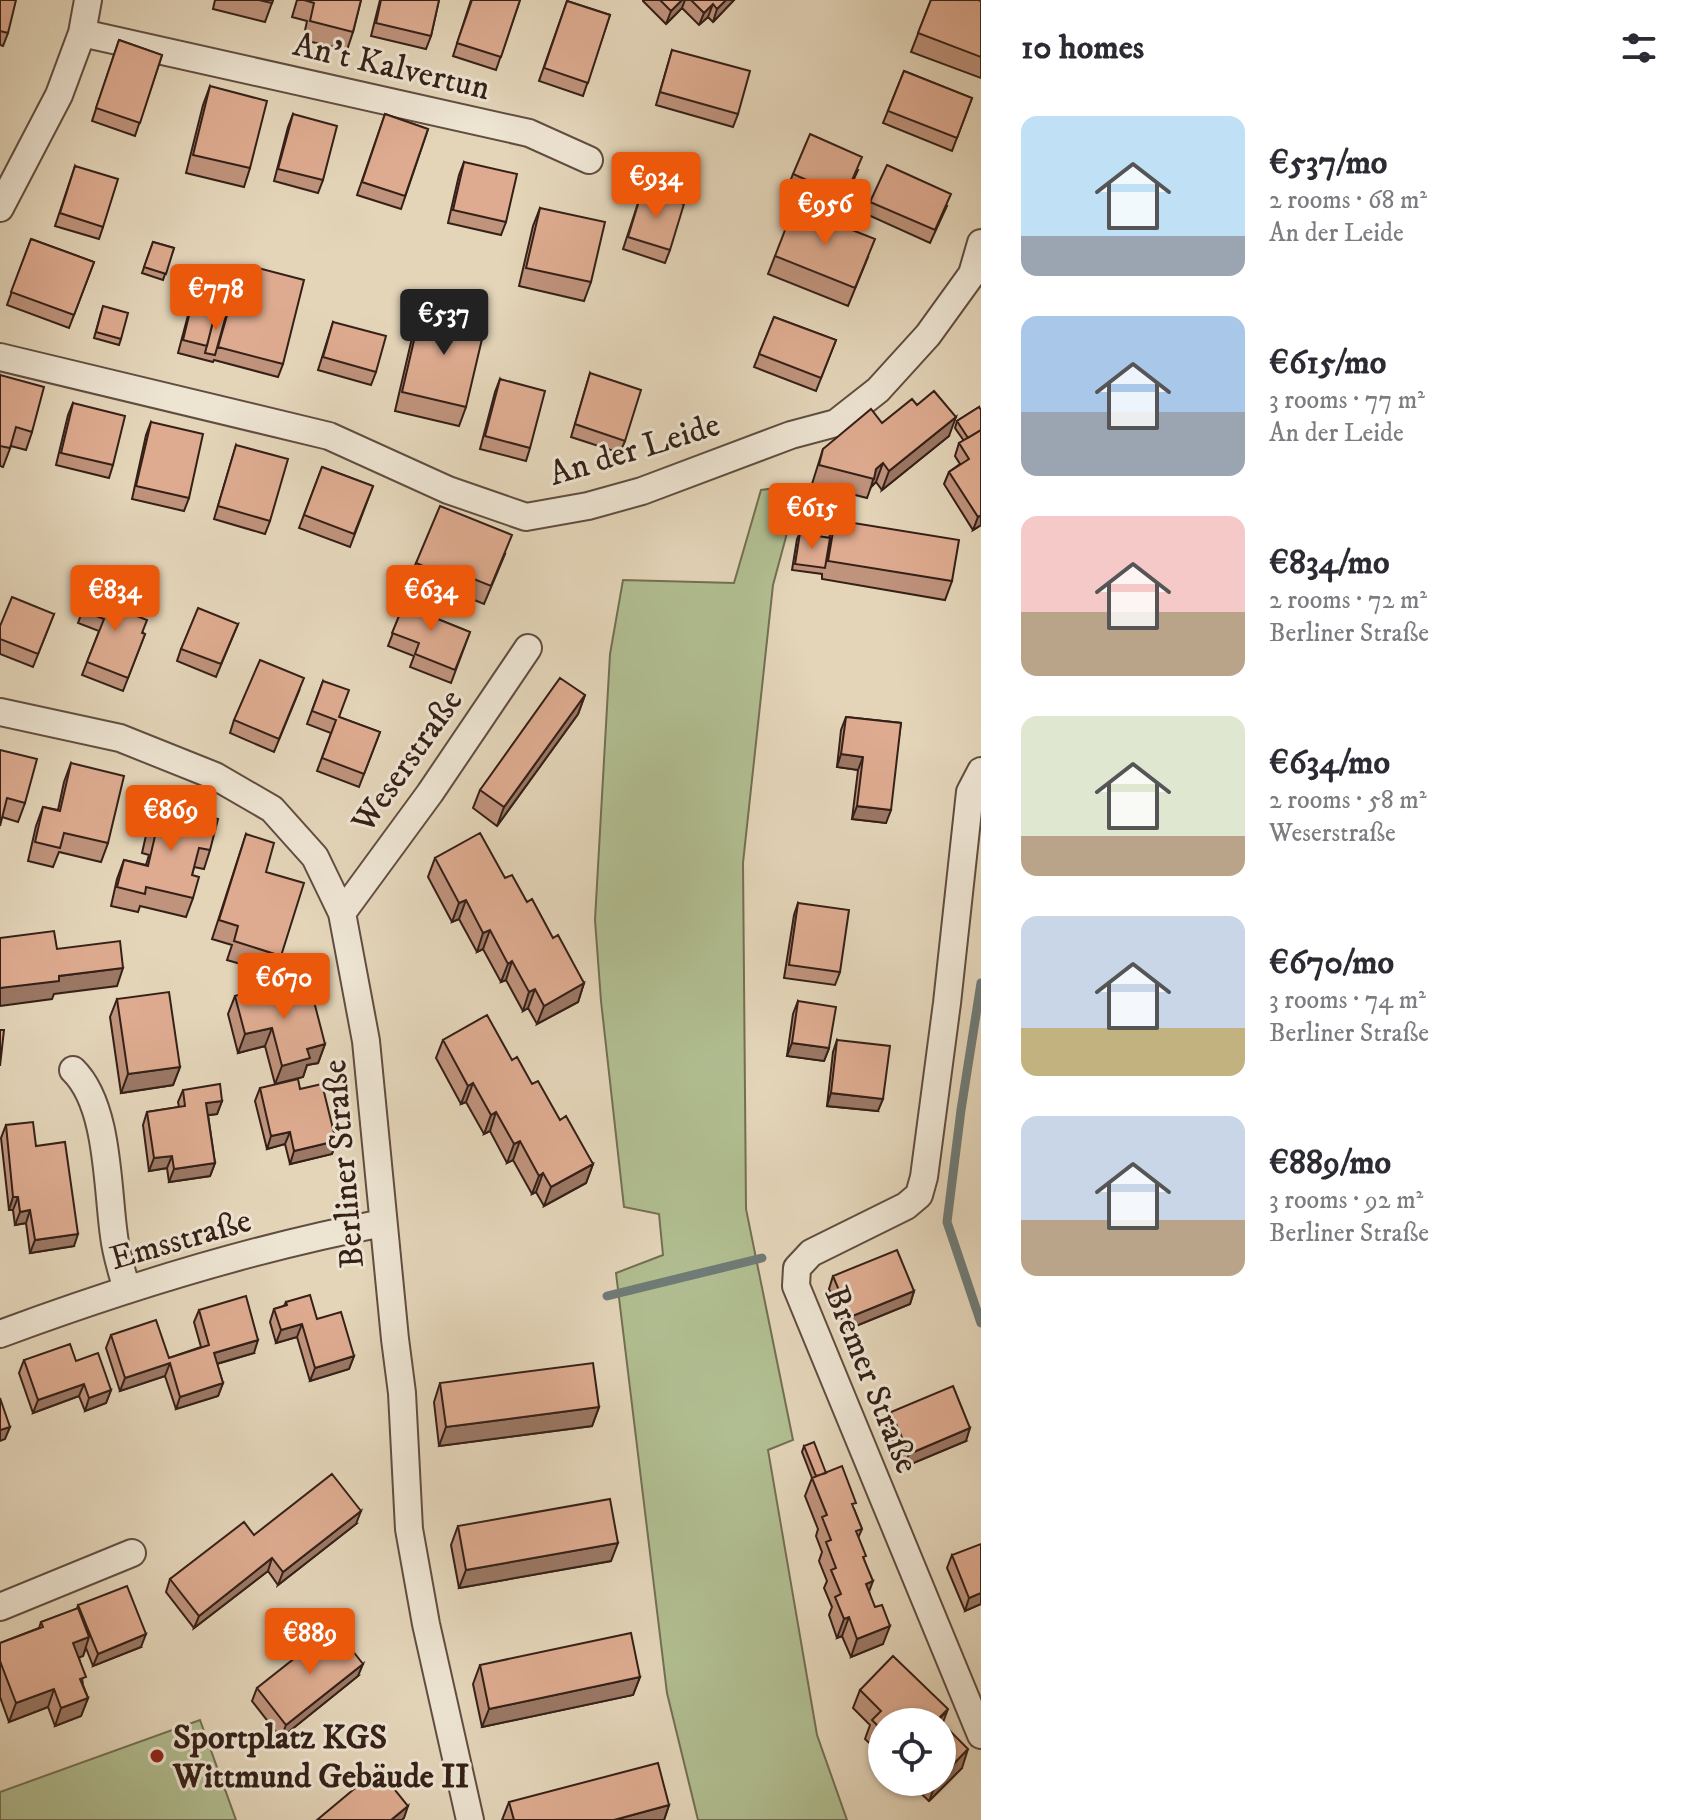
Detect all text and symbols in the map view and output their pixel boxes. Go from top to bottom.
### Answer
street label: An't Kalvertun [289,24,494,110]
icon: filters [1617,26,1661,70]
text: 10 homes [1021,27,1144,69]
text: €537/mo [1269,142,1387,184]
icon: home [1085,148,1181,244]
pin: €934 [609,152,703,220]
text: €934 [630,161,682,194]
pin: €956 [778,179,872,247]
text: 2 rooms · 68 m² [1269,184,1427,217]
text: €956 [798,188,852,221]
text: An der Leide [1269,217,1404,250]
pin: €778 [169,264,263,332]
text: €778 [188,273,244,306]
pin: €537 [397,289,491,357]
text: €537 [418,298,470,331]
text: €615/mo [1269,342,1386,384]
icon: home [1085,348,1181,444]
text: 3 rooms · 77 m² [1269,384,1425,417]
street label: An der Leide [544,404,725,496]
text: An der Leide [1269,417,1404,450]
pin: €615 [765,483,859,551]
text: €615 [787,492,837,525]
text: €834/mo [1269,542,1389,584]
icon: home [1085,548,1181,644]
pin: €834 [68,565,162,633]
pin: €634 [384,565,478,633]
text: €834 [89,574,141,607]
text: €634 [404,574,458,607]
text: 2 rooms · 72 m² [1269,584,1427,617]
text: Berliner Straße [1269,617,1429,650]
street label: Weserstraße [342,681,472,842]
text: €634/mo [1269,742,1390,784]
icon: home [1085,748,1181,844]
text: 2 rooms · 58 m² [1269,784,1427,817]
pin: €869 [124,785,218,853]
text: €869 [144,794,198,827]
text: Weserstraße [1269,817,1396,850]
text: €670/mo [1269,942,1394,984]
icon: home [1085,948,1181,1044]
pin: €670 [237,953,331,1021]
text: €670 [256,962,312,995]
text: 3 rooms · 74 m² [1269,984,1426,1017]
text: Berliner Straße [1269,1017,1429,1050]
street label: Berliner Straße [314,1058,374,1270]
text: €889/mo [1269,1142,1391,1184]
icon: home [1085,1148,1181,1244]
text: 3 rooms · 92 m² [1269,1184,1423,1217]
street label: Emsstraße [105,1200,256,1280]
text: Berliner Straße [1269,1217,1429,1250]
street label: Bremer Straße [815,1280,928,1479]
pin: €889 [263,1608,357,1676]
text: €889 [283,1617,337,1650]
map controls [868,1708,956,1796]
button: locate [868,1708,956,1796]
place label: Sportplatz KGS Wittmund Gebäude II [172,1717,469,1798]
marker: Sportplatz KGS Wittmund Gebäude II [148,1747,166,1765]

